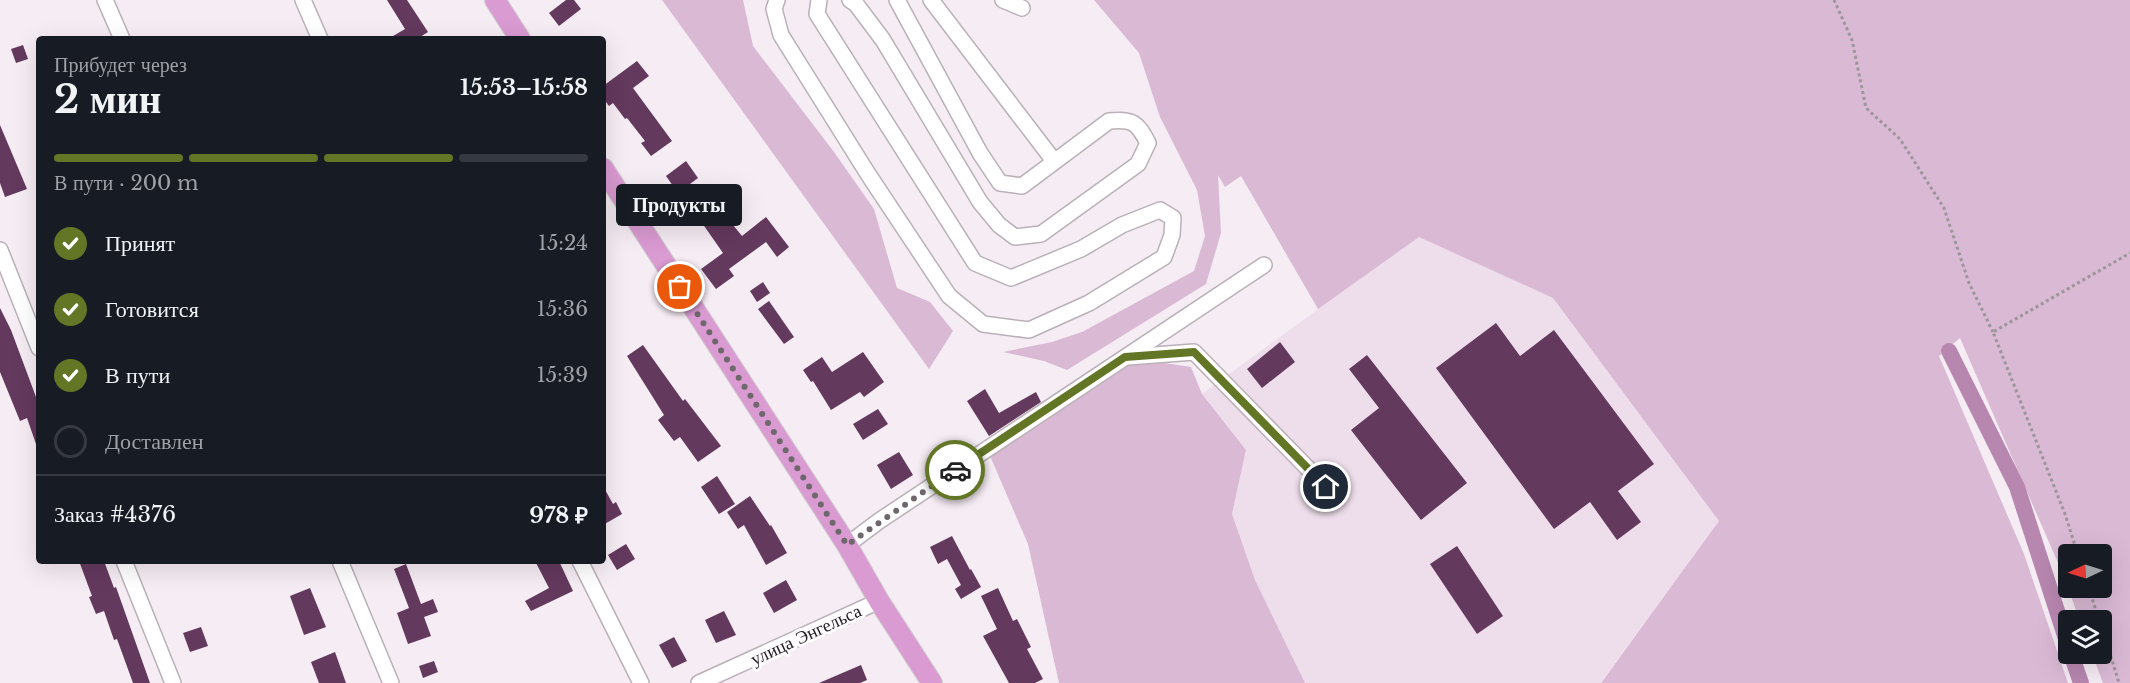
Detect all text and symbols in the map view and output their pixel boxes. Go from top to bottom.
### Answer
text: Прибудет через [54,53,187,77]
text: 15:53–15:58 [460,74,588,101]
text: 2 мин [54,75,161,124]
text: В пути · 200 m [54,171,199,195]
callout: Продукты [617,185,743,227]
text: Продукты [632,193,726,217]
icon: check [54,227,87,260]
text: Принят [105,230,175,257]
text: 15:24 [538,231,588,255]
pin [654,261,705,312]
icon: bag [663,270,696,303]
icon: check [54,293,87,326]
text: Готовится [105,296,199,323]
text: 15:36 [537,297,588,321]
icon: check [54,359,87,392]
text: В пути [105,362,170,389]
text: 15:39 [537,363,588,387]
text: Доставлен [105,428,204,455]
courier [925,440,985,500]
icon: car [939,454,972,487]
pin [1300,461,1351,512]
icon: home [1309,470,1342,503]
text: Заказ #4376 [54,501,176,528]
text: 978 ₽ [529,502,588,529]
north arrow [2058,544,2112,598]
map controls [2058,544,2112,664]
street label: улица Энгельса [747,600,865,670]
button: layers [2058,610,2112,664]

